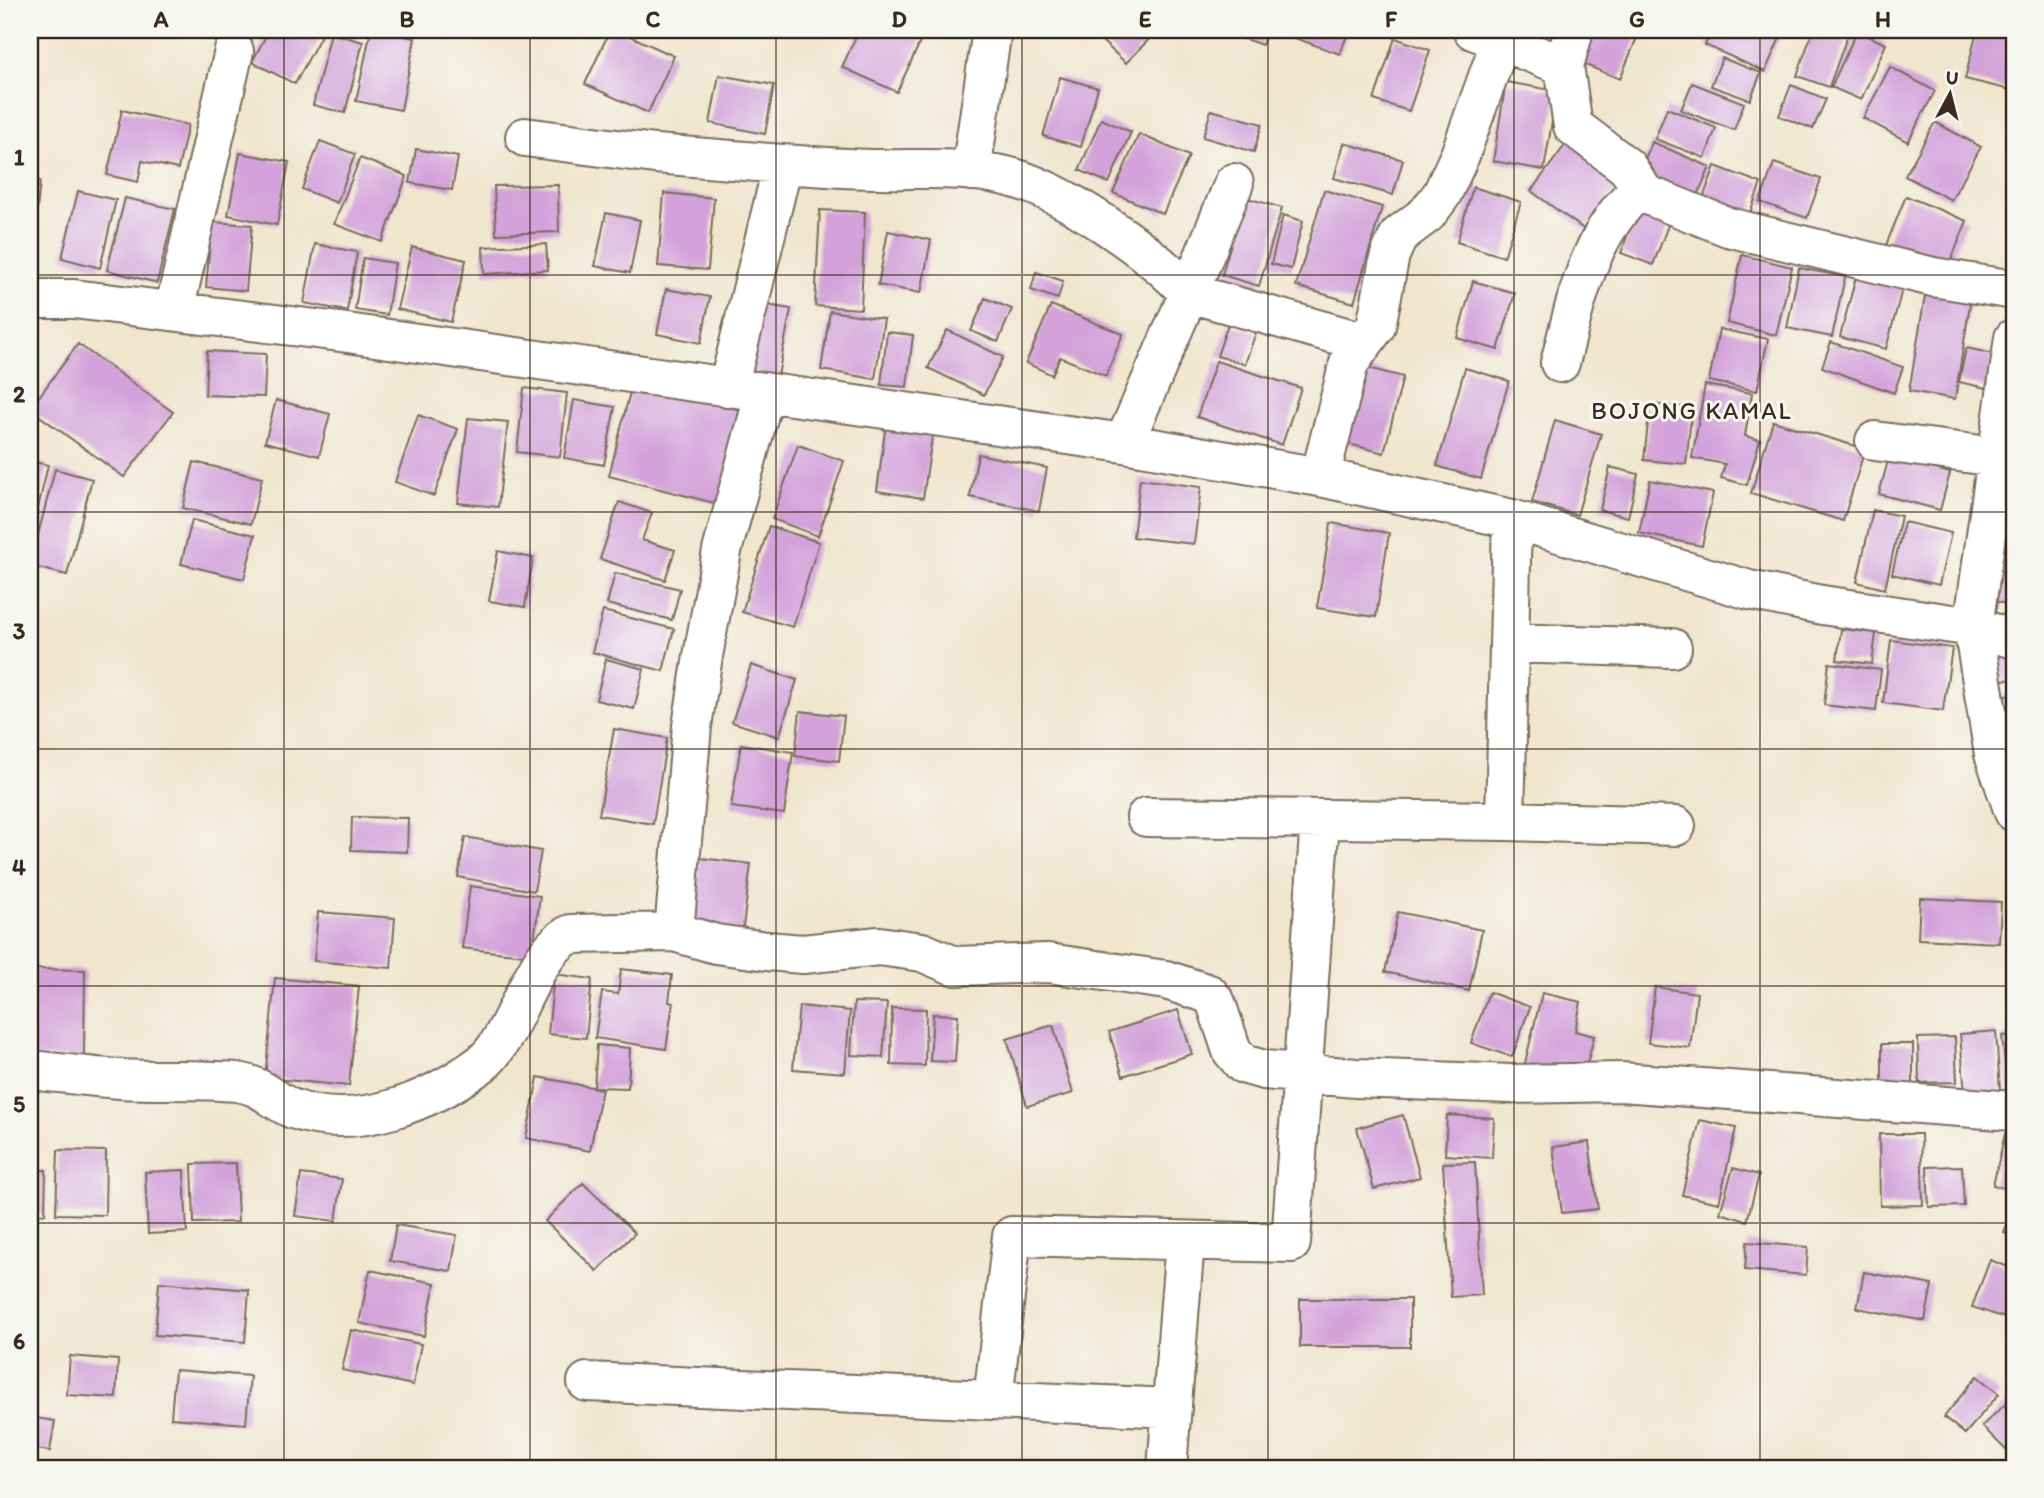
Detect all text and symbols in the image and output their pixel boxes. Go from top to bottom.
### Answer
text: A [153,5,169,33]
text: B [400,5,415,33]
text: C [646,5,661,33]
text: D [891,5,907,33]
text: E [1139,5,1152,33]
text: F [1385,5,1398,33]
text: G [1629,5,1645,33]
text: H [1875,5,1891,33]
north arrow [1914,60,1984,130]
text: U [1944,65,1960,90]
text: 1 [14,143,25,171]
text: 2 [13,380,26,408]
district label: BOJONG KAMAL [1591,396,1793,425]
text: 3 [13,617,26,645]
text: 4 [12,853,26,881]
text: 5 [13,1090,25,1118]
text: 6 [13,1327,25,1355]

